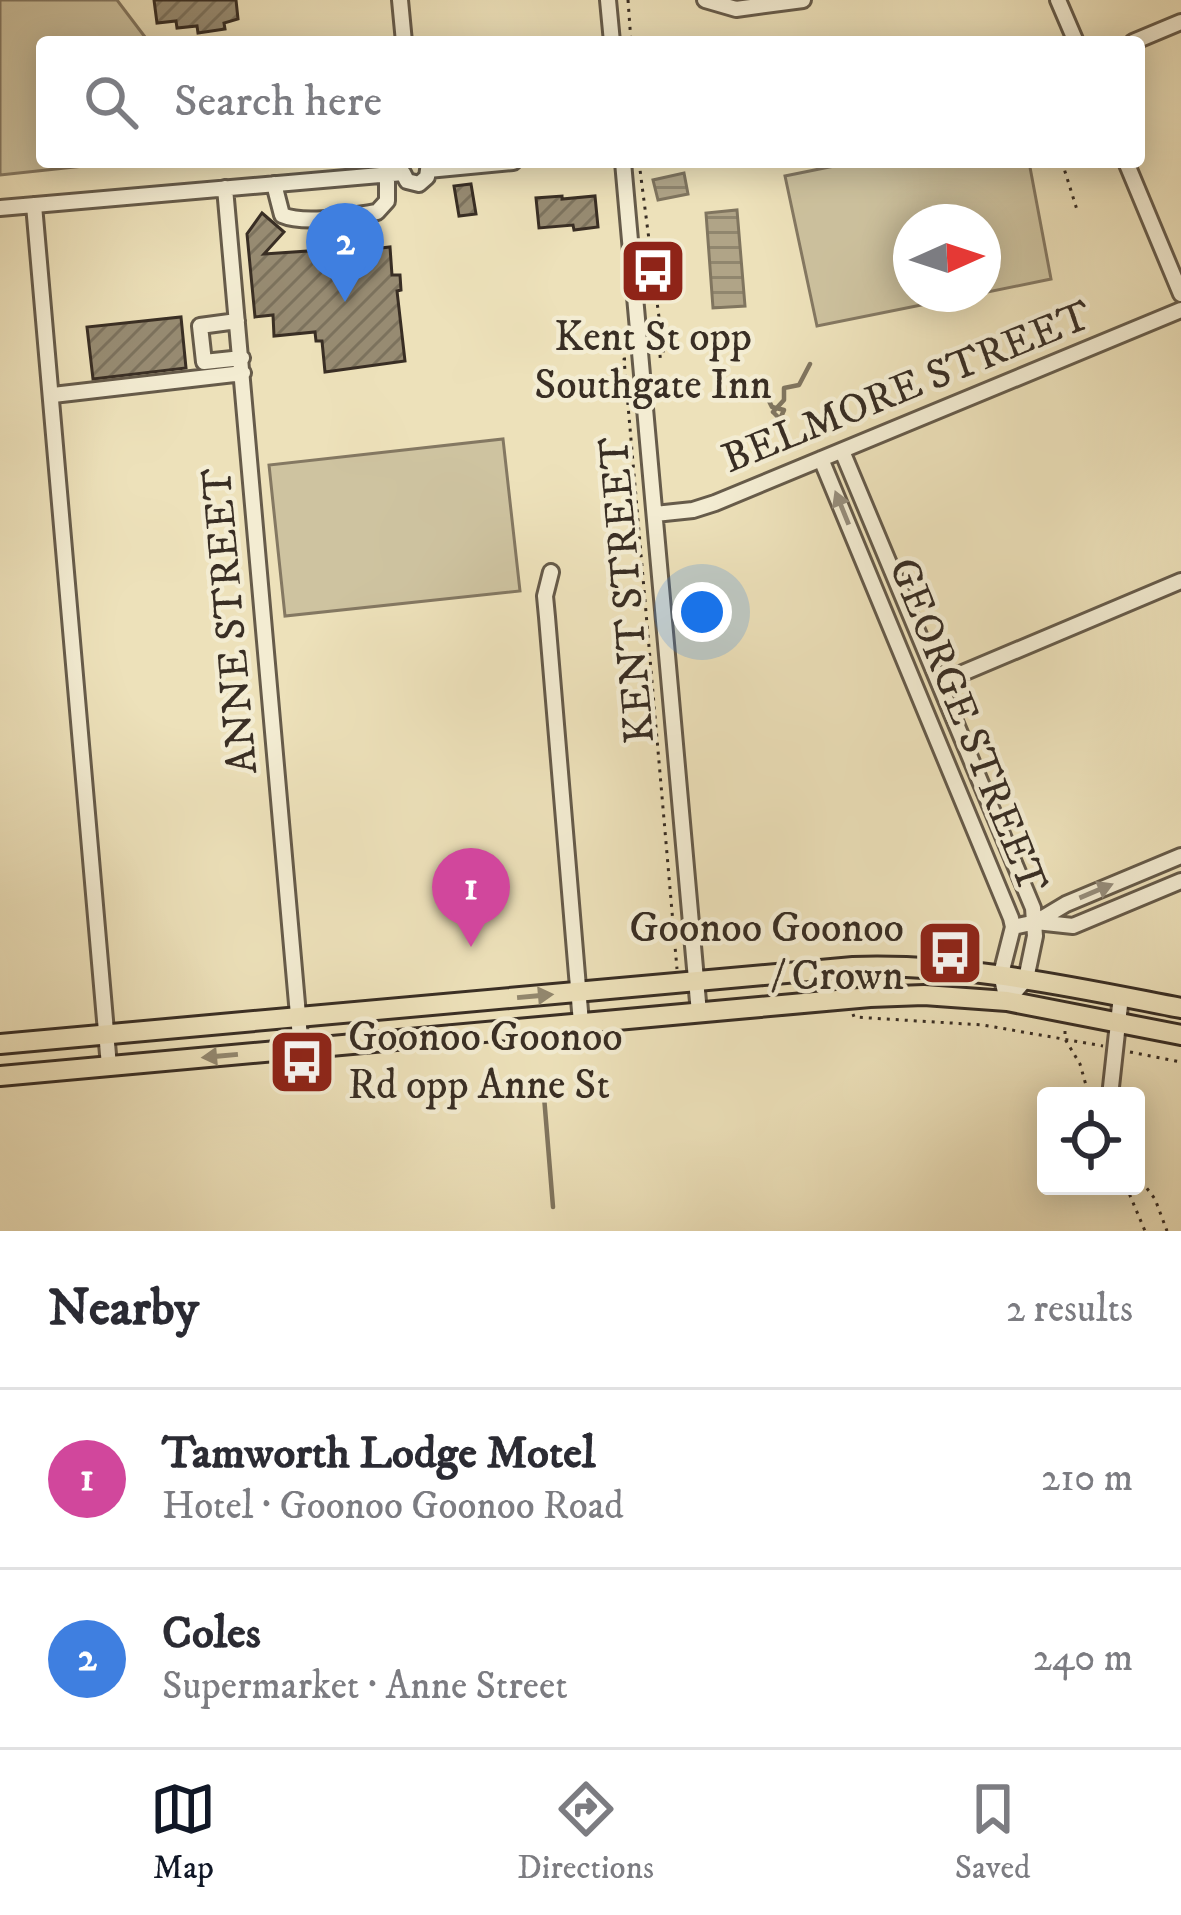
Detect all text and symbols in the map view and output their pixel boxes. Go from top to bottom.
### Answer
search box [36,36,1145,168]
icon: search [78,69,144,135]
text: Search here [174,74,382,130]
pin: 2 [306,203,384,302]
north arrow [893,204,1001,312]
bus stop icon: Kent St opp Southgate Inn [618,236,688,306]
street label: BELMORE STREET [715,290,1099,486]
place label: Kent St opp Southgate Inn [534,312,772,412]
street label: KENT STREET [589,434,667,746]
street label: ANNE STREET [192,465,270,776]
one-way arrow [832,490,851,526]
street label: GEORGE STREET [876,551,1058,902]
your location [672,582,732,642]
pin: 1 [432,848,510,947]
one-way arrow [1079,881,1115,900]
place label: Goonoo Goonoo / Crown [629,903,904,1003]
bus stop icon: Goonoo Goonoo / Crown [915,918,985,988]
one-way arrow [517,986,554,1005]
place label: Goonoo Goonoo Rd opp Anne St [348,1012,623,1112]
bus stop icon: Goonoo Goonoo Rd opp Anne St [267,1027,337,1097]
one-way arrow [201,1047,239,1066]
map controls [1037,1087,1145,1195]
button: locate [1037,1087,1145,1195]
text: Nearby [48,1277,199,1341]
text: 2 results [1006,1285,1133,1334]
text: Tamworth Lodge Motel [162,1426,595,1482]
text: 1 [80,1454,94,1503]
text: 210 m [1041,1454,1133,1503]
text: Hotel · Goonoo Goonoo Road [162,1482,624,1531]
text: Coles [162,1606,261,1662]
text: 2 [77,1634,97,1683]
text: 240 m [1033,1634,1133,1683]
text: Supermarket · Anne Street [162,1662,568,1711]
tab: Map [150,1776,216,1889]
tab: Directions [517,1776,654,1889]
tab: Saved [955,1776,1031,1889]

